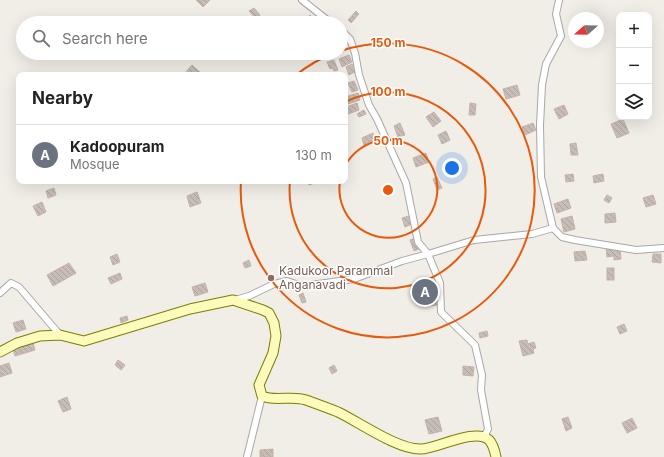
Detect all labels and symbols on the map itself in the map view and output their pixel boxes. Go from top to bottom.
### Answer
north arrow [568,12,604,48]
text: 150 m [371,35,405,50]
text: 100 m [370,84,406,99]
text: 50 m [373,133,403,148]
your location [442,158,462,178]
centre of rings [381,183,395,197]
place label: Kadukoor Parammal Anganavadi [279,263,393,292]
marker: Kadukoor Parammal Anganavadi [266,273,276,283]
pin: A [412,277,438,307]

